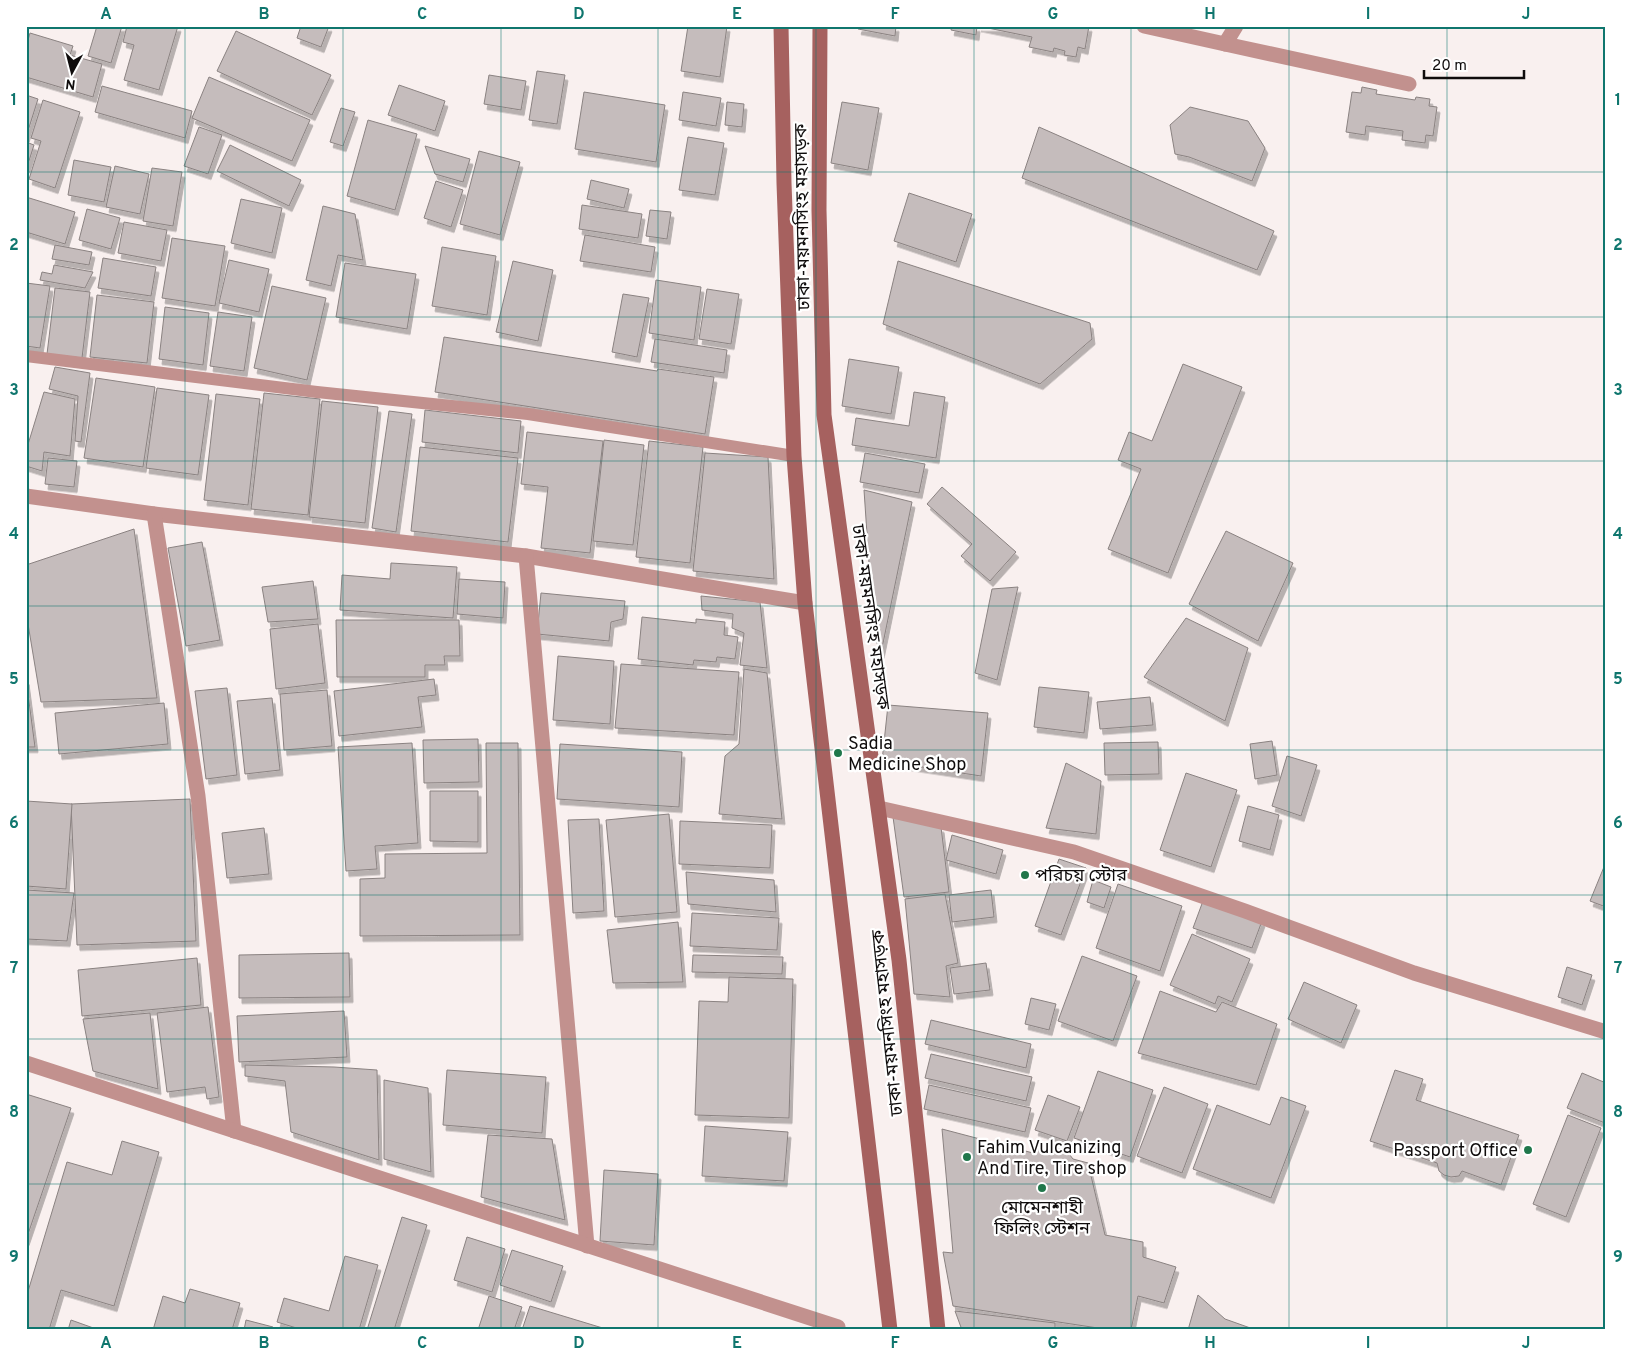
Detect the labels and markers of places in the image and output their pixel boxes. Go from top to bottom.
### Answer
place label: Sadia Medicine Shop [848,733,966,777]
marker: Sadia Medicine Shop [832,747,844,759]
place label: পরিচয় স্টোর [1035,865,1127,888]
marker: পরিচয় স্টোর [1019,869,1031,881]
place label: Fahim Vulcanizing And Tire, Tire shop [977,1137,1127,1181]
place label: Passport Office [1393,1140,1518,1163]
marker: Passport Office [1522,1144,1534,1156]
marker: Fahim Vulcanizing And Tire, Tire shop [961,1151,973,1163]
marker: মোমেনশাহী ফিলিং স্টেশন [1036,1182,1048,1194]
place label: মোমেনশাহী ফিলিং স্টেশন [993,1197,1091,1241]

